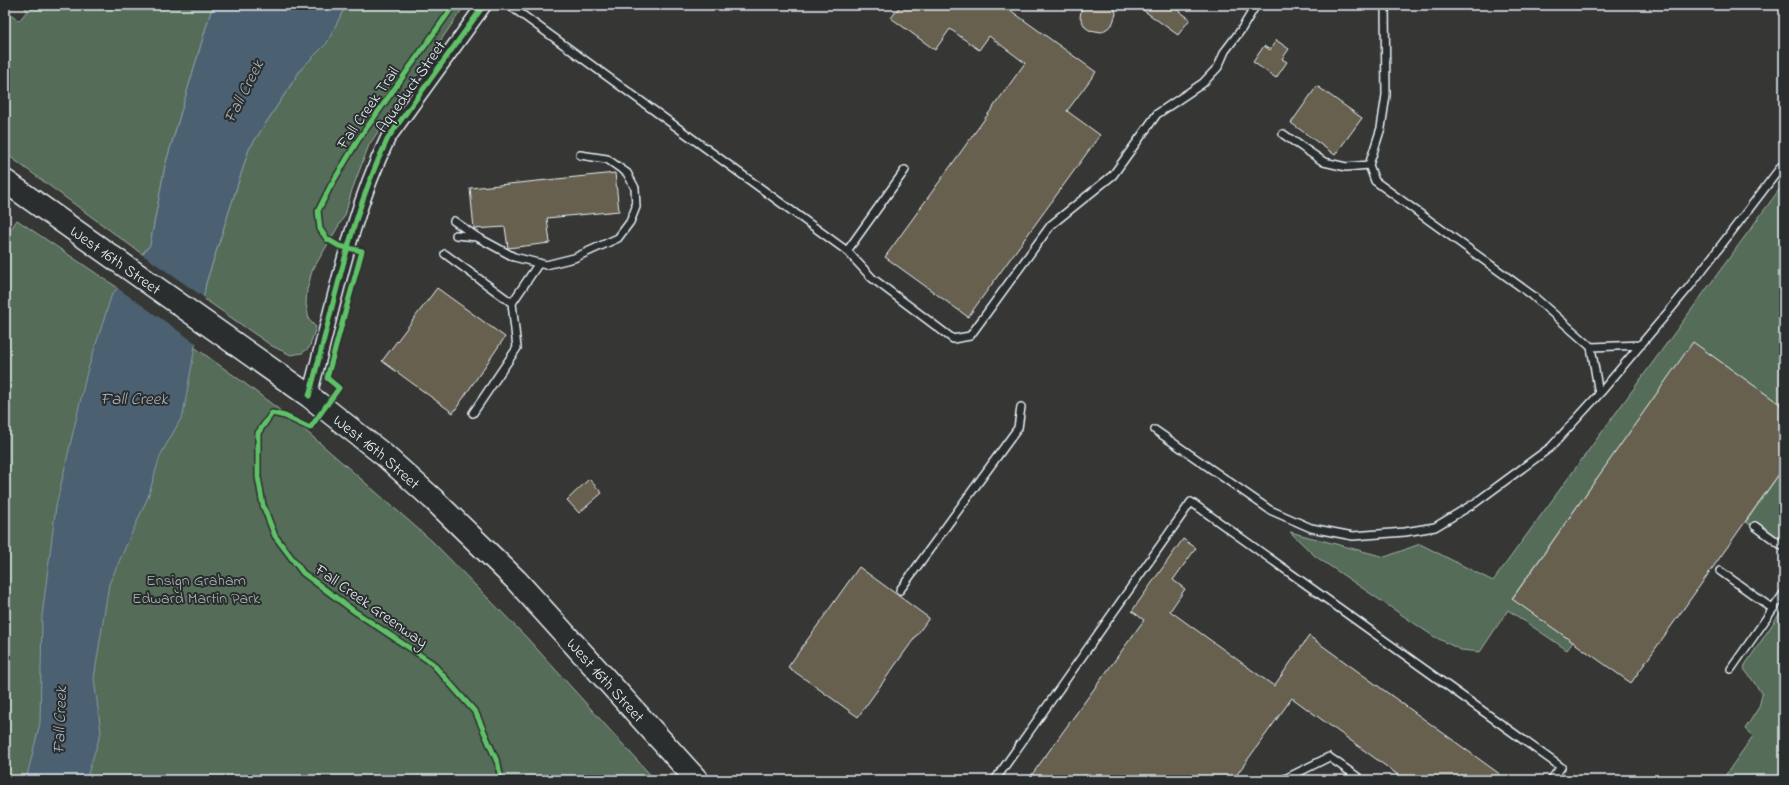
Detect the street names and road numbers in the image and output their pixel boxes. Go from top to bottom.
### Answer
street label: Aqueduct Street [371,36,453,138]
street label: Fall Creek Trail [331,62,406,155]
street label: West 16th Street [64,221,166,302]
street label: West 16th Street [327,409,425,496]
street label: Fall Creek Greenway [309,558,432,655]
street label: West 16th Street [560,633,650,729]

